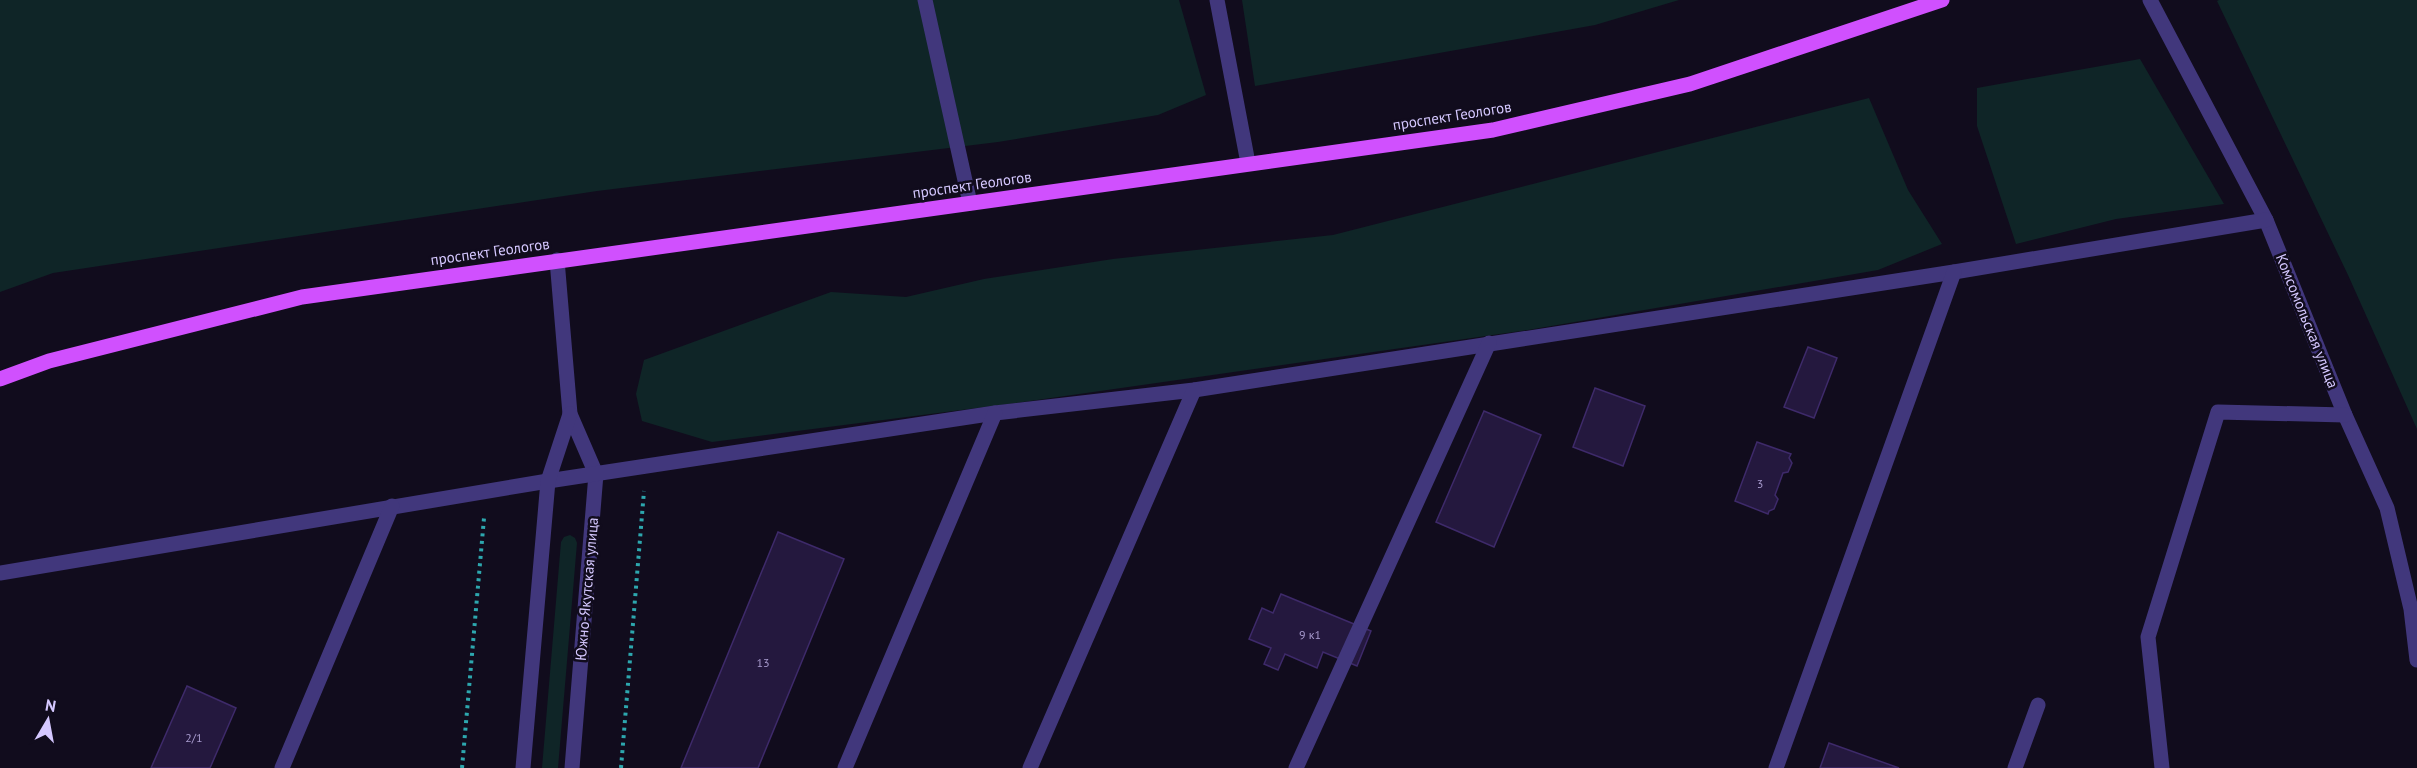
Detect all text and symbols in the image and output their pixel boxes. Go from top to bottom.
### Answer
street label: проспект Геологов [1391,97,1513,134]
street label: проспект Геологов [911,167,1033,202]
street label: проспект Геологов [429,234,551,269]
street label: Комсомольская улица [2272,251,2343,391]
house number: 3 [1757,476,1763,491]
street label: Южно-Якутская улица [571,516,602,661]
house number: 9 к1 [1299,627,1321,642]
house number: 13 [756,655,770,670]
north arrow [18,690,78,750]
text: N [44,694,58,716]
house number: 2/1 [185,730,203,745]

